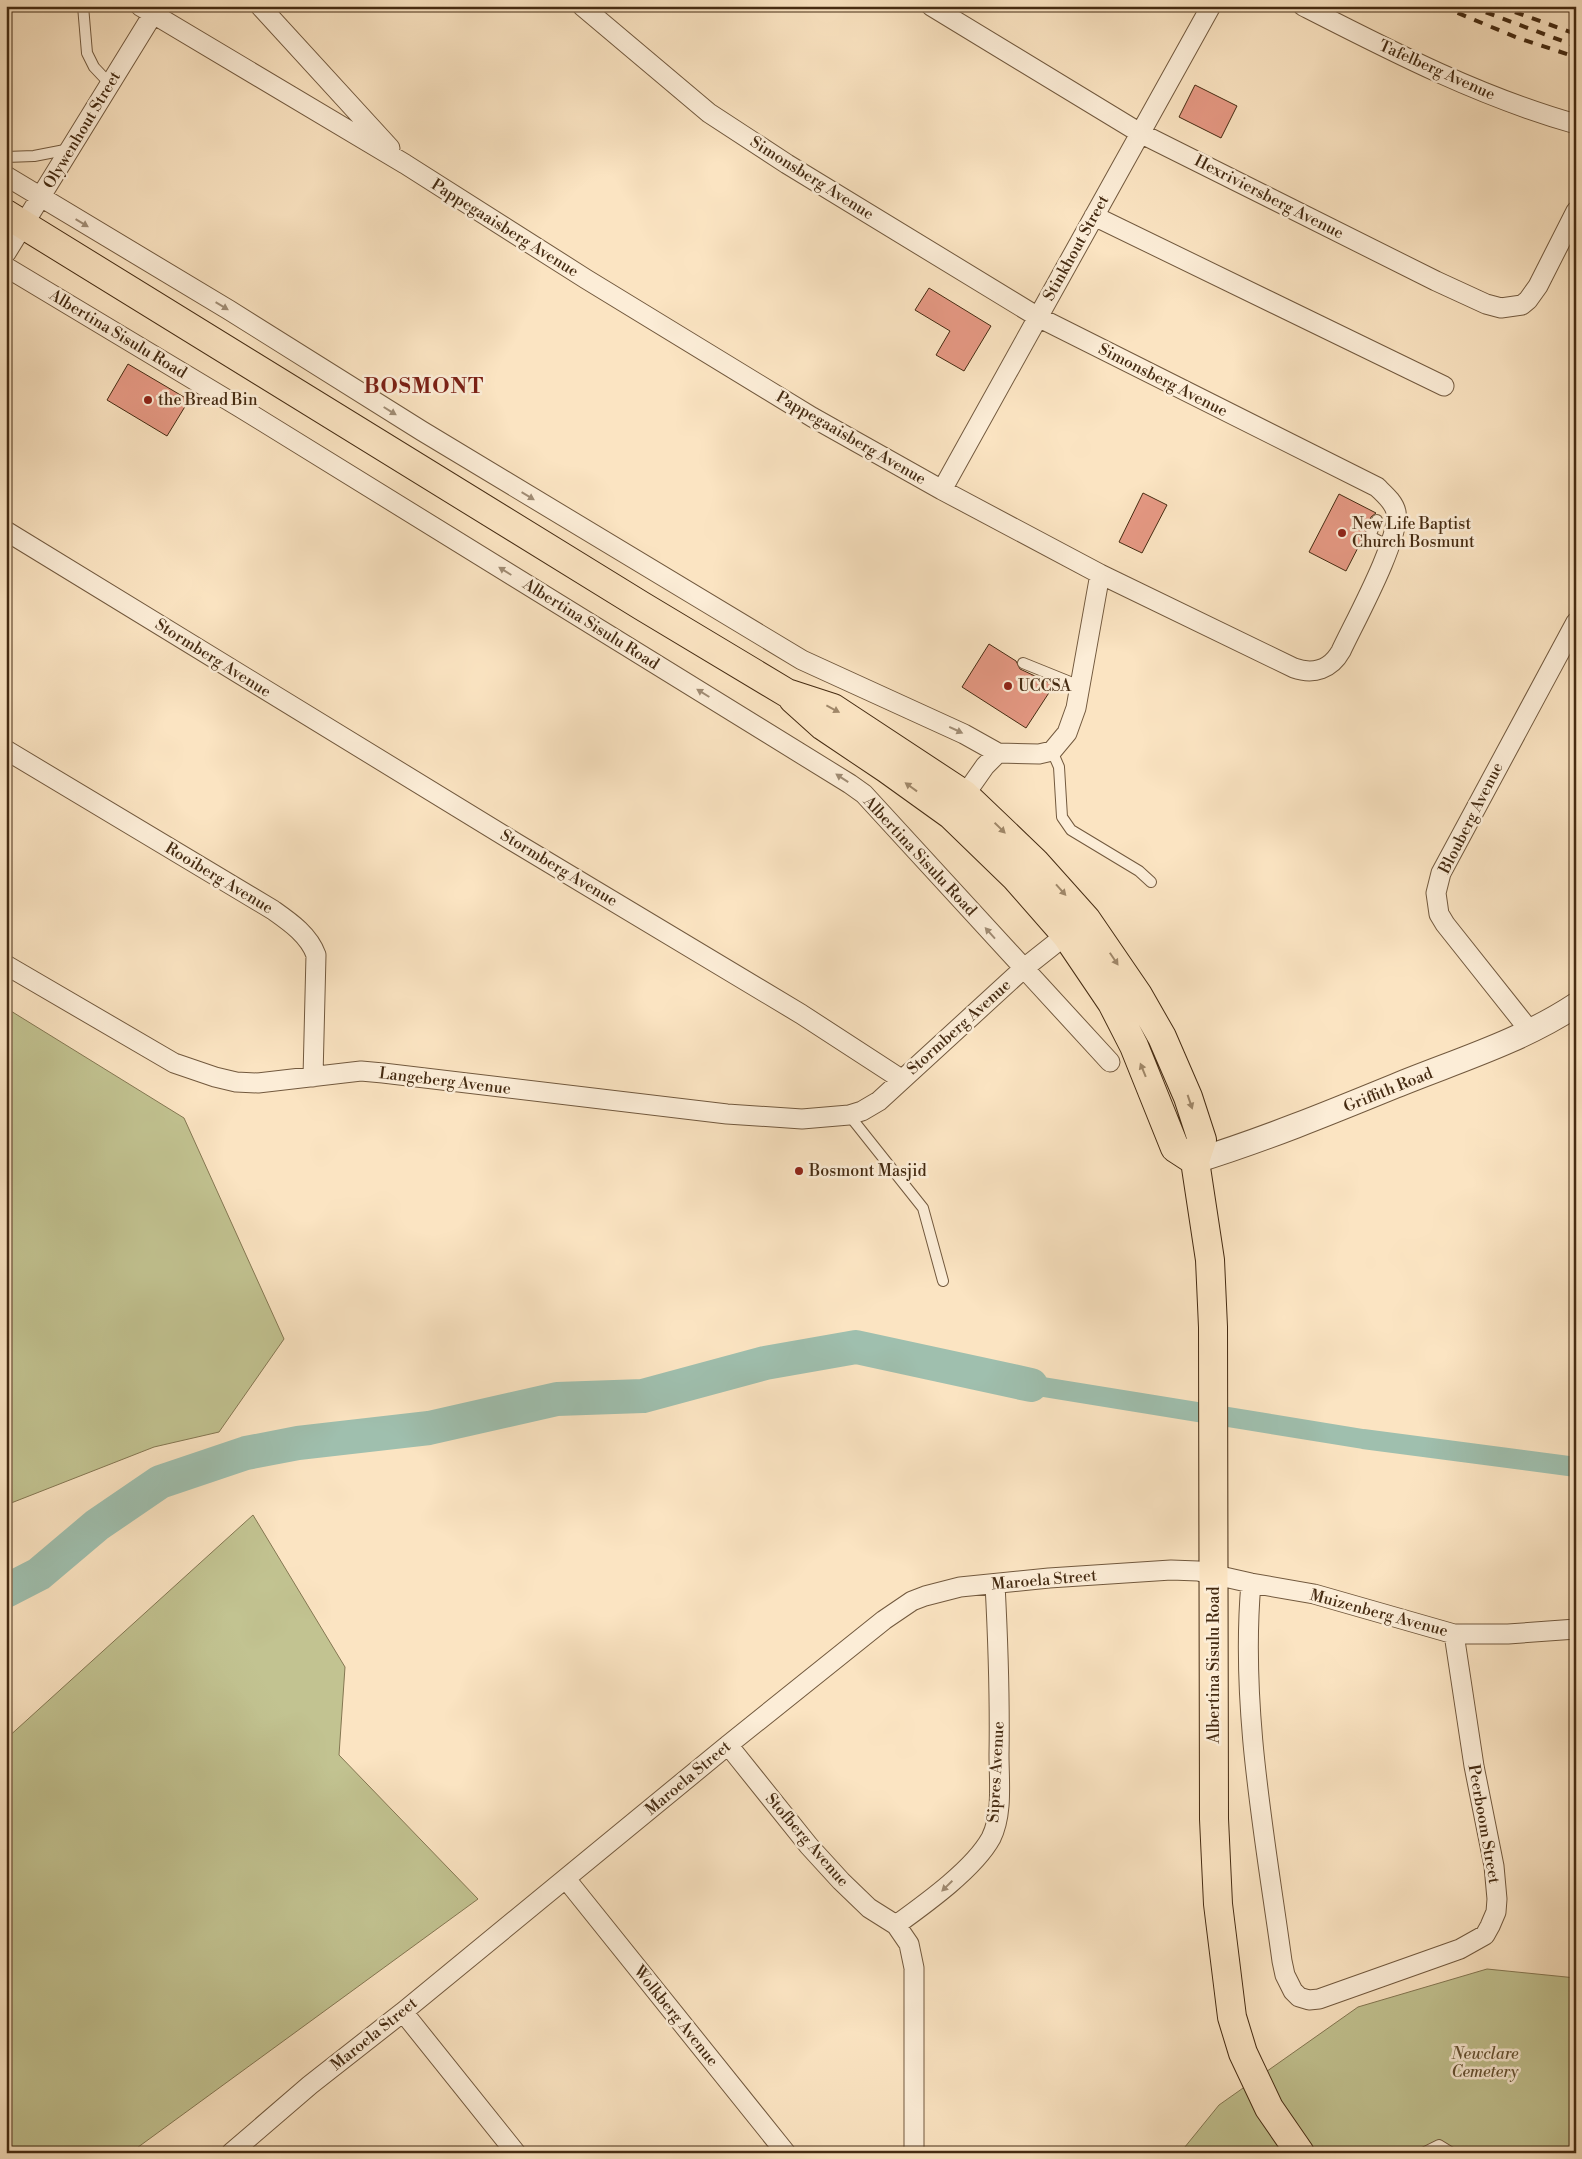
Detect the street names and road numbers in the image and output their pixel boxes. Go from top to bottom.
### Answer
street label: Tafelberg Avenue [1376,35,1498,105]
street label: Olywenhout Street [39,67,125,192]
street label: Simonsberg Avenue [746,132,878,224]
street label: Hexriviersberg Avenue [1191,151,1347,243]
street label: Pappegaaisberg Avenue [428,175,582,281]
street label: Stinkhout Street [1039,191,1114,304]
street label: Albertina Sisulu Road [45,284,190,383]
street label: Simonsberg Avenue [1095,339,1231,421]
street label: Pappegaaisberg Avenue [772,387,930,489]
street label: Albertina Sisulu Road [518,573,663,674]
street label: Stormberg Avenue [151,614,275,702]
street label: Blouberg Avenue [1434,759,1508,878]
street label: Albertina Sisulu Road [858,791,981,920]
street label: Stormberg Avenue [497,825,621,911]
street label: Rooiberg Avenue [161,838,277,918]
street label: Stormberg Avenue [903,975,1015,1079]
street label: Langeberg Avenue [378,1063,512,1099]
street label: Griffith Road [1341,1063,1435,1117]
street label: Maroela Street [991,1565,1098,1595]
street label: Muizenberg Avenue [1308,1585,1450,1641]
street label: Albertina Sisulu Road [1204,1587,1224,1745]
street label: Sipres Avenue [983,1721,1009,1823]
street label: Maroela Street [641,1736,735,1820]
street label: Peerboom Street [1464,1763,1504,1886]
street label: Stofberg Avenue [761,1789,853,1891]
street label: Wolkberg Avenue [629,1961,723,2070]
street label: Maroela Street [327,1993,422,2075]

